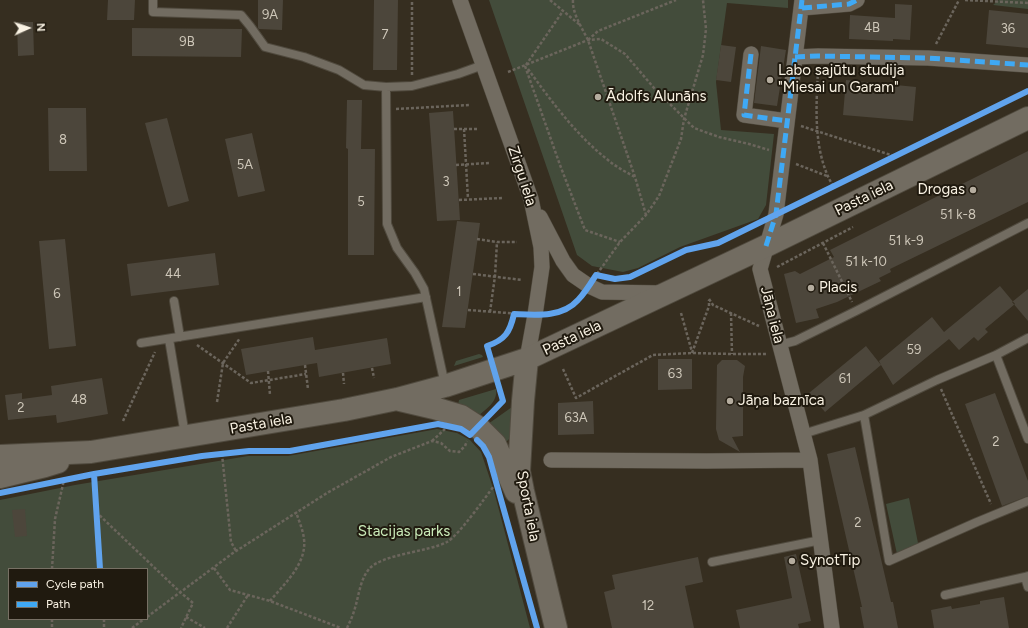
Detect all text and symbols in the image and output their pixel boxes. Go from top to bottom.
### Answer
house number: 9A [262,7,278,23]
north arrow [8,8,48,48]
house number: 4B [864,20,880,36]
house number: 36 [1001,21,1015,37]
text: N [34,23,47,32]
house number: 7 [382,27,388,43]
house number: 9B [179,34,195,50]
place label: Labo sajūtu studija "Miesai un Garam" [778,62,904,97]
marker: Labo sajūtu studija "Miesai un Garam" [765,75,775,85]
place label: Ādolfs Alunāns [606,88,706,106]
marker: Ādolfs Alunāns [593,92,603,102]
house number: 8 [59,132,67,148]
street label: Zirgu iela [504,144,540,208]
house number: 5A [237,157,253,173]
house number: 3 [442,174,450,190]
street label: Pasta iela [832,176,896,220]
place label: Drogas [917,181,965,199]
marker: Drogas [968,185,978,195]
house number: 5 [357,194,365,210]
house number: 51 k-8 [940,207,976,223]
house number: 51 k-9 [888,233,924,249]
house number: 51 k-10 [845,254,887,270]
house number: 44 [165,266,181,282]
place label: Placis [819,279,857,297]
marker: Placis [806,283,816,293]
house number: 1 [456,284,462,300]
street label: Jāņa iela [756,285,788,345]
house number: 6 [53,286,61,302]
street label: Pasta iela [540,317,604,359]
house number: 59 [907,342,921,358]
house number: 63 [668,366,682,382]
house number: 61 [839,371,851,387]
house number: 48 [71,392,87,408]
place label: Jāņa baznīca [738,392,825,410]
marker: Jāņa baznīca [725,396,735,406]
house number: 2 [17,400,25,416]
street label: Pasta iela [229,410,293,438]
house number: 63A [564,410,588,426]
house number: 2 [992,434,1000,450]
street label: Sporta iela [512,469,544,543]
house number: 2 [854,515,862,531]
park label: Stacijas parks [358,523,450,541]
place label: SynotTip [800,552,860,570]
marker: SynotTip [787,556,797,566]
legend [8,568,148,620]
text: Cycle path [46,577,104,591]
text: Path [46,597,70,611]
house number: 12 [642,598,654,614]

